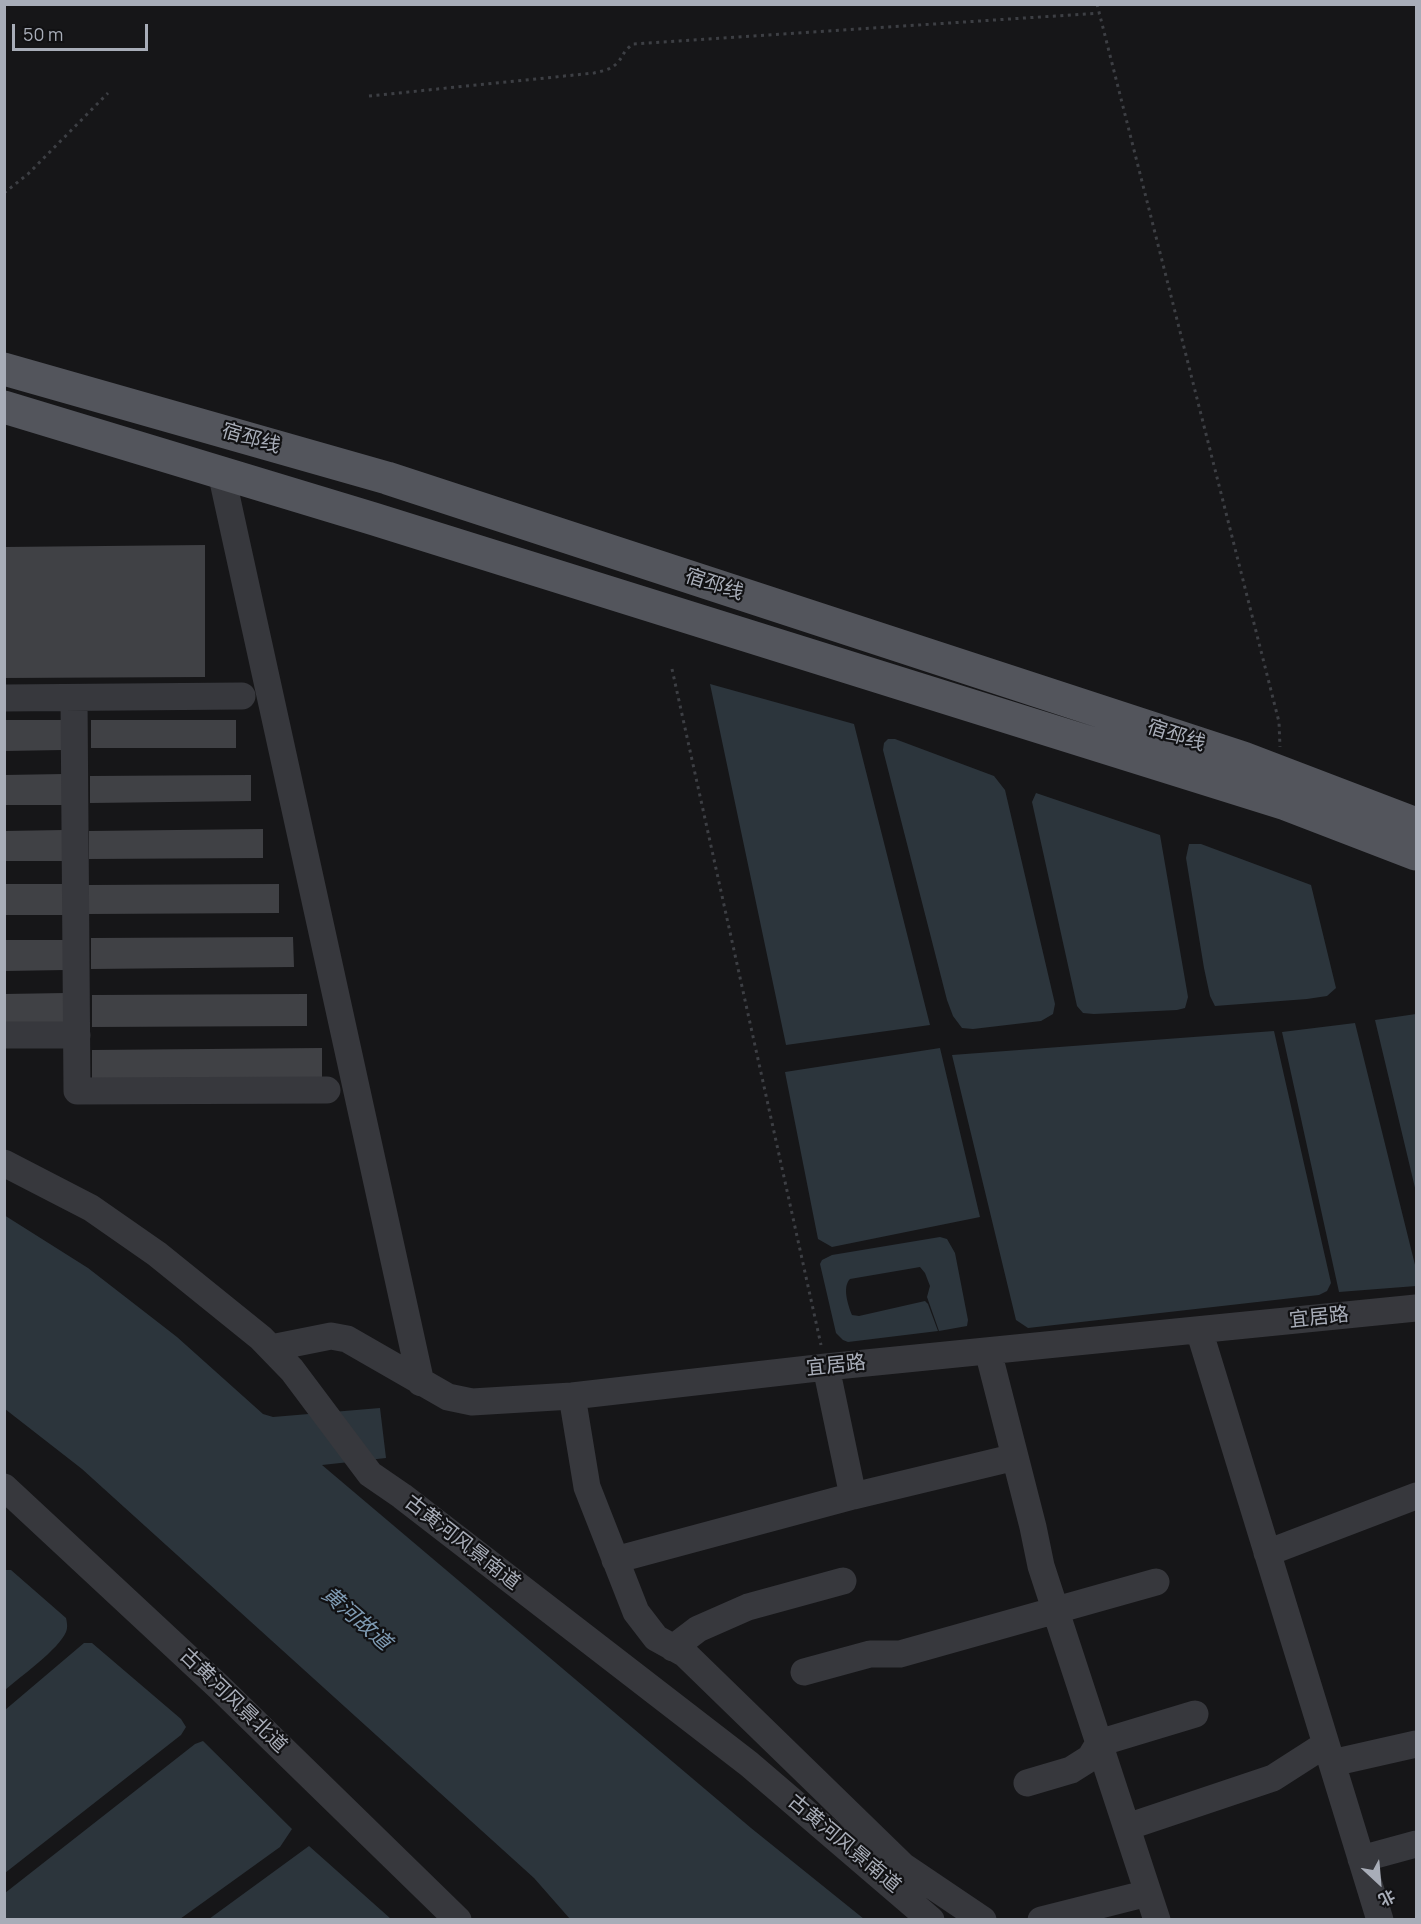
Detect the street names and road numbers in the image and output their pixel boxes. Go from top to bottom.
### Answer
street label: 宿邳线 [219,419,283,459]
street label: 宿邳线 [682,564,746,606]
street label: 宿邳线 [1144,715,1208,757]
street label: 宜居路 [1288,1303,1350,1333]
street label: 宜居路 [805,1351,867,1381]
street label: 古黄河风景南道 [399,1490,525,1596]
street label: 古黄河风景北道 [174,1644,292,1758]
street label: 古黄河风景南道 [783,1790,905,1898]

